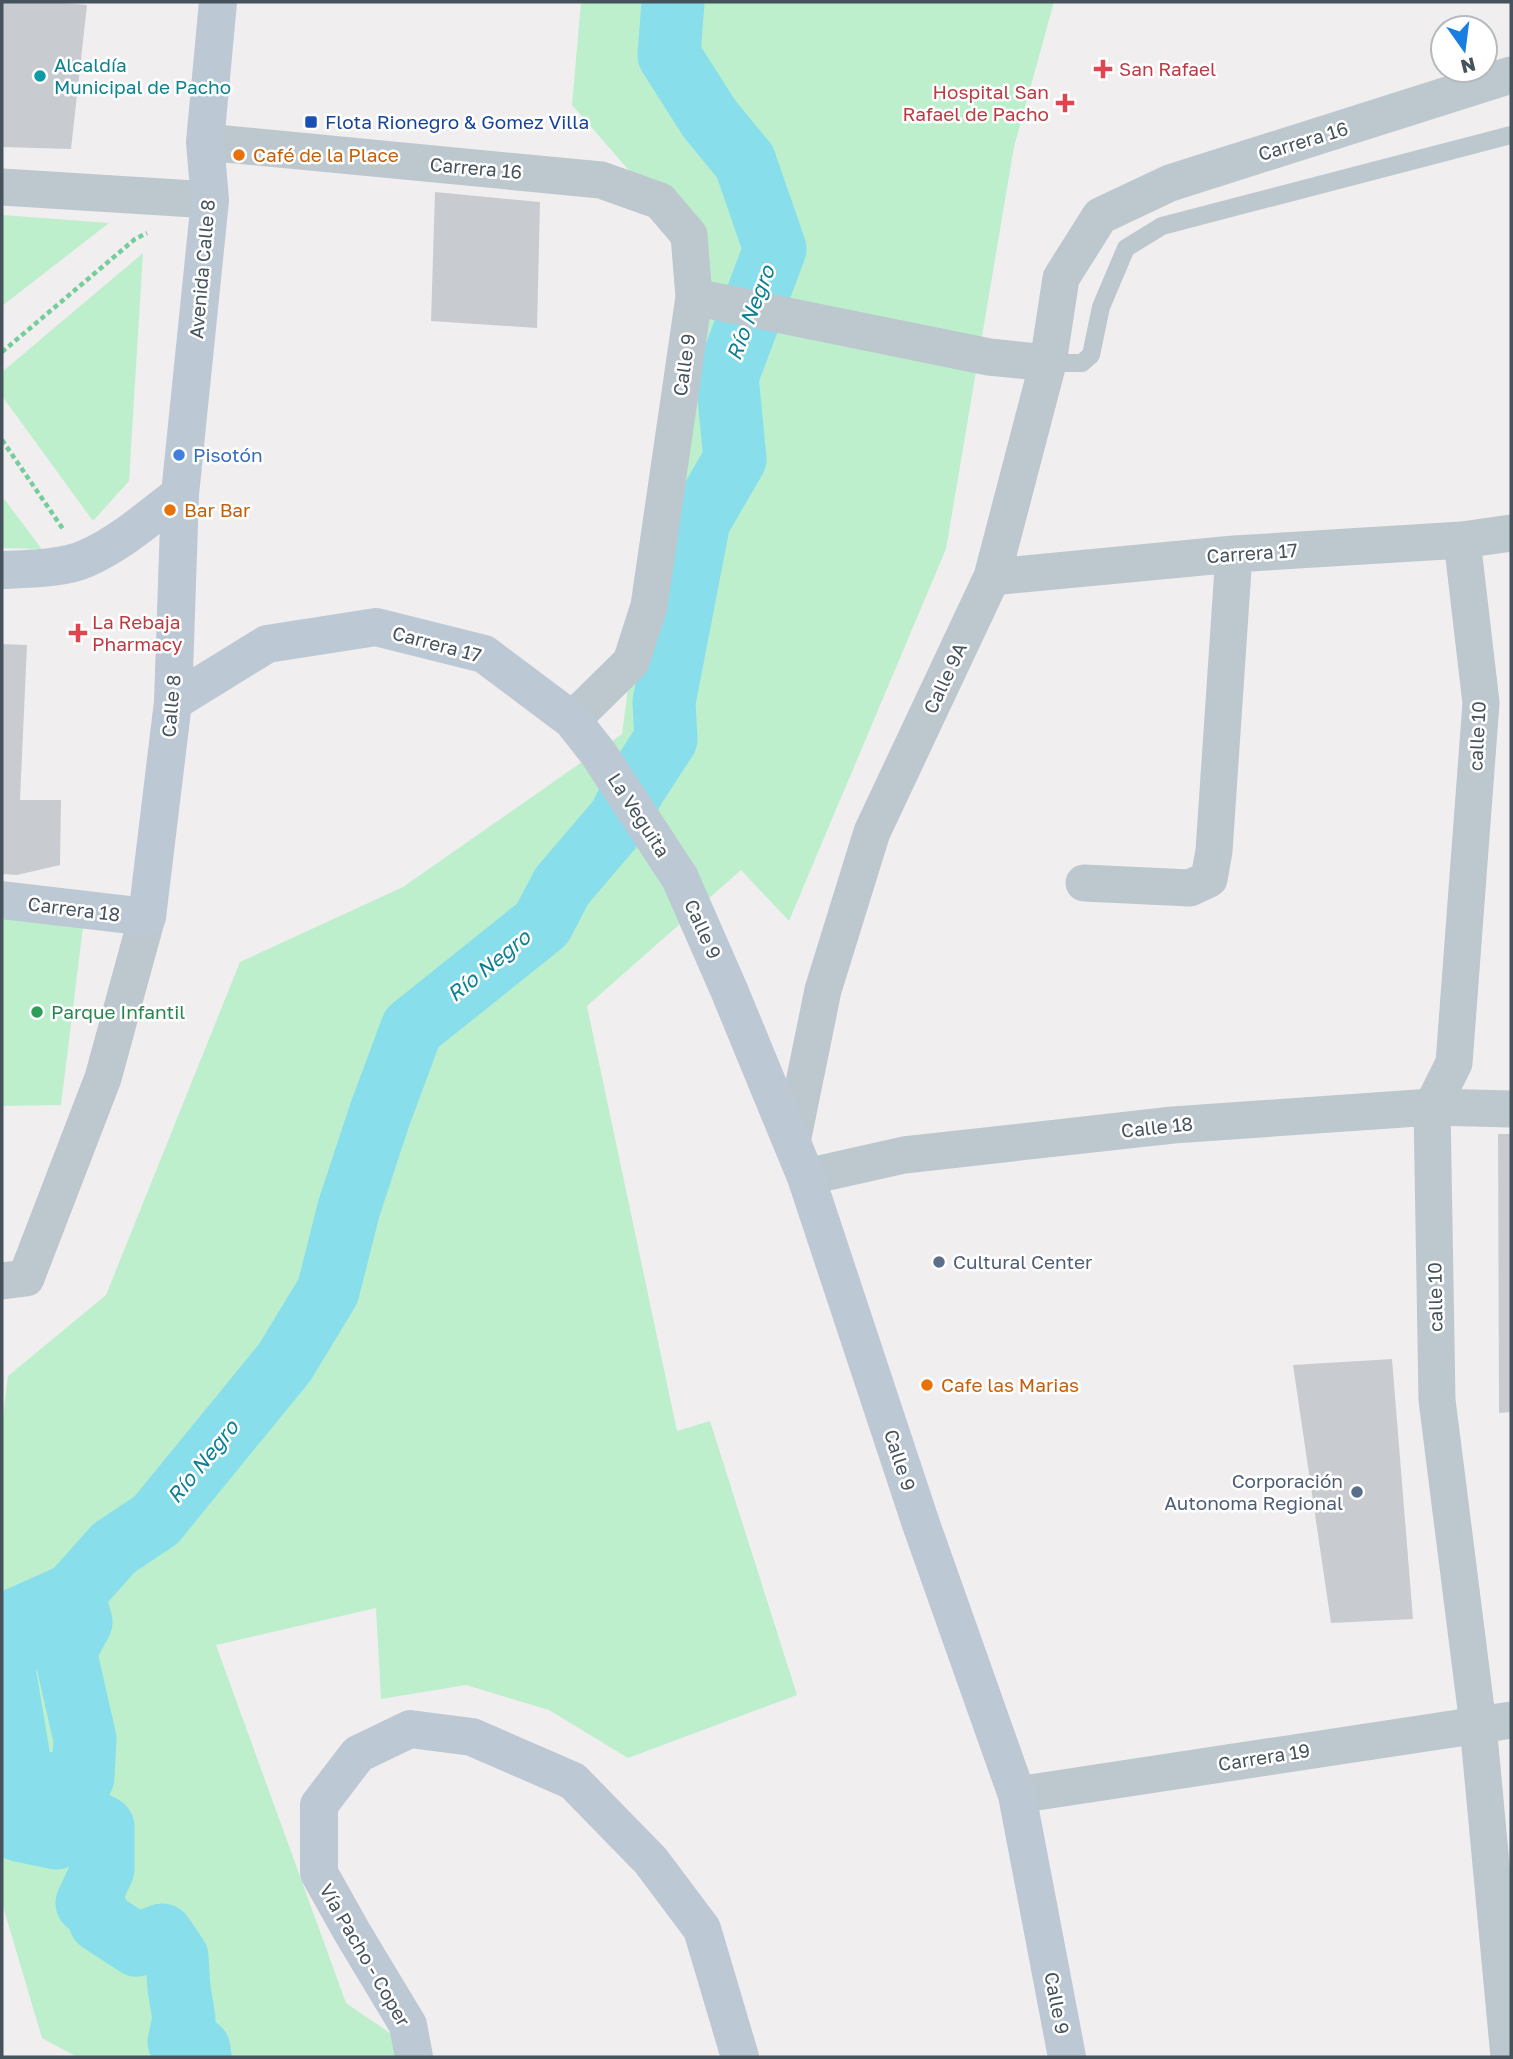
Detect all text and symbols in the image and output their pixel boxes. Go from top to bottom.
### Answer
north arrow [1429,14,1499,84]
place label: Alcaldía Municipal de Pacho [54,53,231,98]
text: N [1458,53,1478,79]
place label: San Rafael [1119,57,1216,80]
marker: San Rafael [1093,59,1113,79]
marker: Alcaldía Municipal de Pacho [32,68,48,84]
place label: Hospital San Rafael de Pacho [903,80,1049,125]
marker: Hospital San Rafael de Pacho [1055,93,1075,113]
place label: Flota Rionegro & Gomez Villa [325,110,589,133]
marker: Flota Rionegro & Gomez Villa [303,114,319,130]
street label: Carrera 16 [1255,116,1351,165]
place label: Café de la Place [253,143,399,166]
marker: Café de la Place [231,147,247,163]
street label: Carrera 16 [429,152,523,183]
street label: Avenida Calle 8 [184,198,219,340]
water label: Río Negro [720,260,781,364]
street label: Calle 9 [668,332,699,398]
place label: Pisotón [193,443,263,466]
marker: Pisotón [171,447,187,463]
place label: Bar Bar [184,498,251,521]
marker: Bar Bar [162,502,178,518]
street label: Carrera 17 [1206,538,1298,567]
place label: La Rebaja Pharmacy [92,610,183,655]
street label: Carrera 17 [390,621,484,666]
marker: La Rebaja Pharmacy [70,625,86,641]
street label: Calle 9A [918,638,971,717]
street label: Calle 8 [156,674,185,738]
street label: calle 10 [1463,701,1490,771]
street label: La Veguita [604,768,675,861]
street label: Carrera 18 [27,891,122,926]
street label: Calle 9 [680,895,727,962]
water label: Río Negro [442,923,536,1007]
place label: Parque Infantil [51,1000,185,1023]
marker: Parque Infantil [29,1004,45,1020]
street label: Calle 18 [1120,1111,1194,1142]
place label: Cultural Center [953,1250,1093,1273]
marker: Cultural Center [931,1254,947,1270]
street label: calle 10 [1422,1262,1447,1332]
place label: Cafe las Marias [941,1373,1079,1396]
marker: Cafe las Marias [919,1377,935,1393]
water label: Río Negro [161,1413,244,1508]
street label: Calle 9 [880,1426,921,1493]
place label: Corporación Autonoma Regional [1164,1469,1343,1514]
marker: Corporación Autonoma Regional [1349,1484,1365,1500]
street label: Carrera 19 [1216,1738,1312,1775]
street label: Vía Pacho - Coper [315,1879,416,2031]
street label: Calle 9 [1040,1970,1075,2036]

